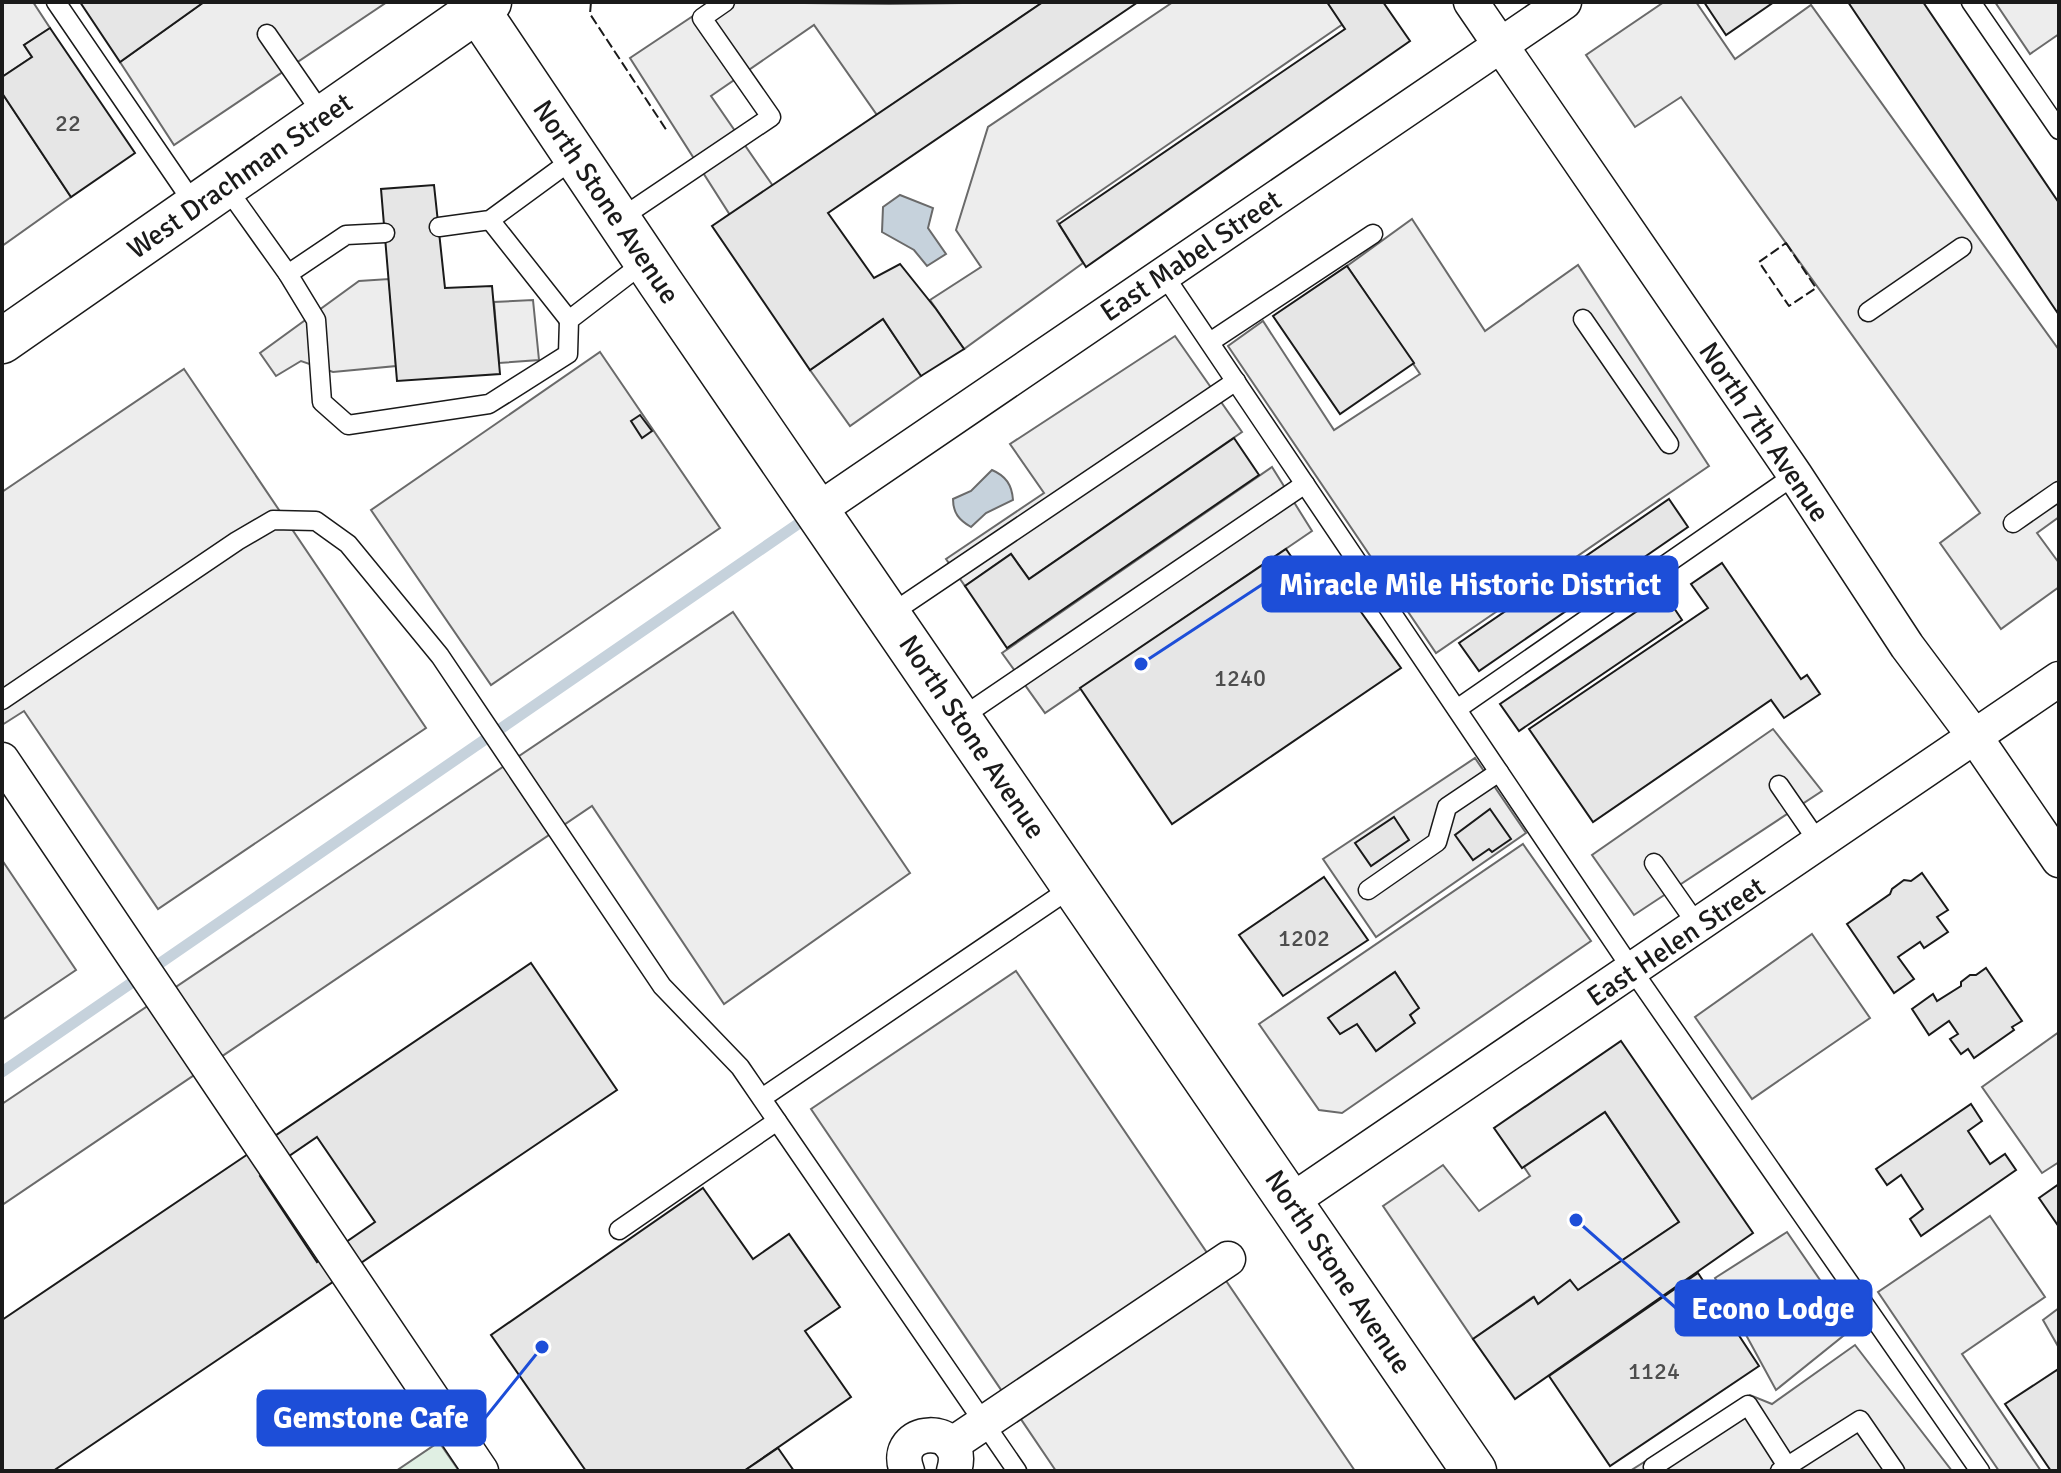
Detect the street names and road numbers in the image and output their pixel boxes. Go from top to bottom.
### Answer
street label: West Drachman Street [121,86,359,266]
street label: North Stone Avenue [525,94,687,310]
street label: East Mabel Street [1094,183,1288,329]
street label: North 7th Avenue [1691,336,1837,528]
street label: North Stone Avenue [891,629,1053,845]
street label: East Helen Street [1581,870,1772,1014]
street label: North Stone Avenue [1257,1164,1419,1380]

